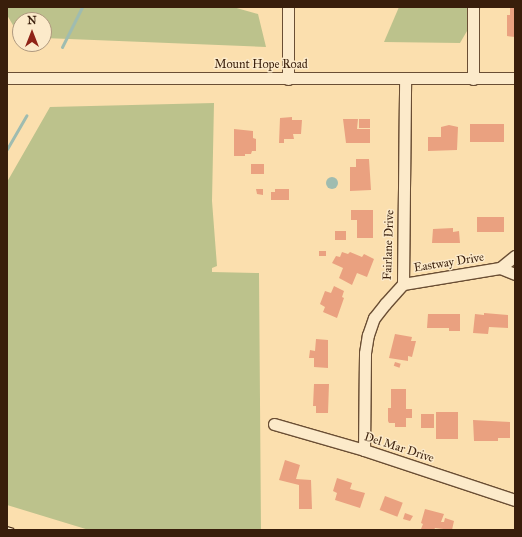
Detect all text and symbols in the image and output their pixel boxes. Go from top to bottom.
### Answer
north arrow [12,12,52,52]
text: N [27,14,37,27]
street label: Mount Hope Road [214,58,308,72]
street label: Fairlane Drive [381,210,397,280]
street label: Eastway Drive [413,250,485,276]
street label: Del Mar Drive [362,430,436,466]

